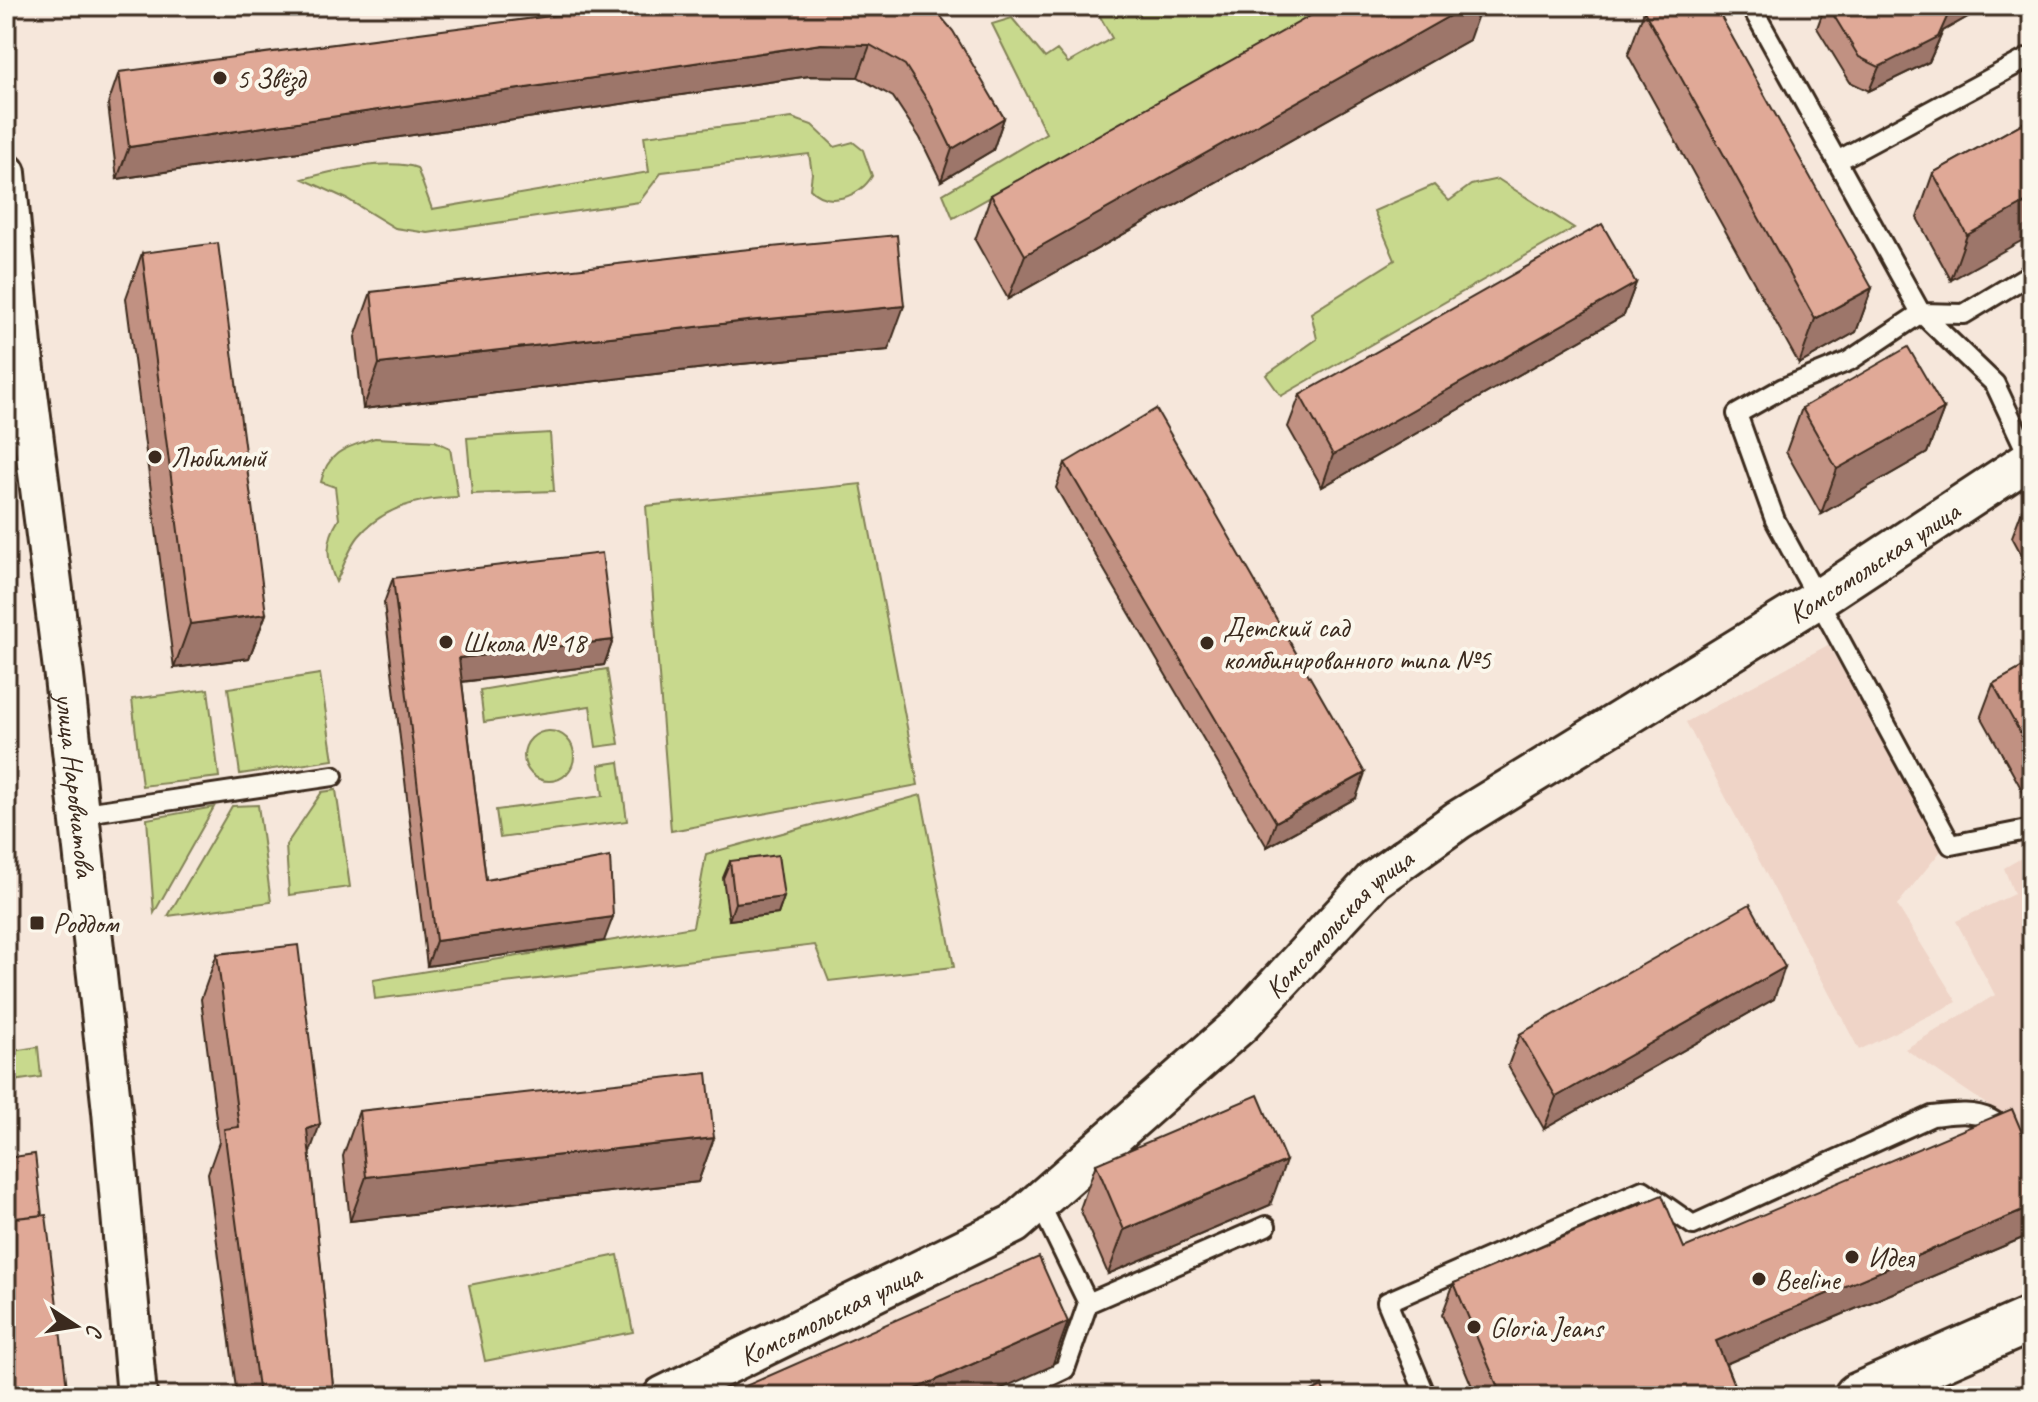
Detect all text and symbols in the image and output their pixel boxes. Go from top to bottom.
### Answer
place label: 5 Звёзд [236,61,308,97]
marker: 5 Звёзд [211,69,229,87]
place label: Любимый [171,440,268,475]
marker: Любимый [146,448,164,466]
street label: Комсомольская улица [1782,492,1967,631]
place label: Детский сад комбинированного типа №5 [1223,610,1492,677]
place label: Школа № 18 [462,625,588,660]
marker: Школа № 18 [437,633,455,651]
marker: Детский сад комбинированного типа №5 [1198,634,1216,652]
street label: улица Наровчатова [48,689,104,880]
street label: Комсомольская улица [1257,840,1421,1005]
place label: Роддом [53,906,120,941]
marker: Роддом [28,914,46,932]
place label: Идея [1868,1240,1916,1275]
marker: Идея [1843,1248,1861,1266]
street label: Комсомольская улица [734,1254,928,1373]
place label: Beeline [1775,1262,1841,1297]
marker: Beeline [1750,1270,1768,1288]
north arrow [36,1286,116,1366]
place label: Gloria Jeans [1490,1310,1605,1345]
marker: Gloria Jeans [1465,1318,1483,1336]
text: С [79,1322,109,1341]

